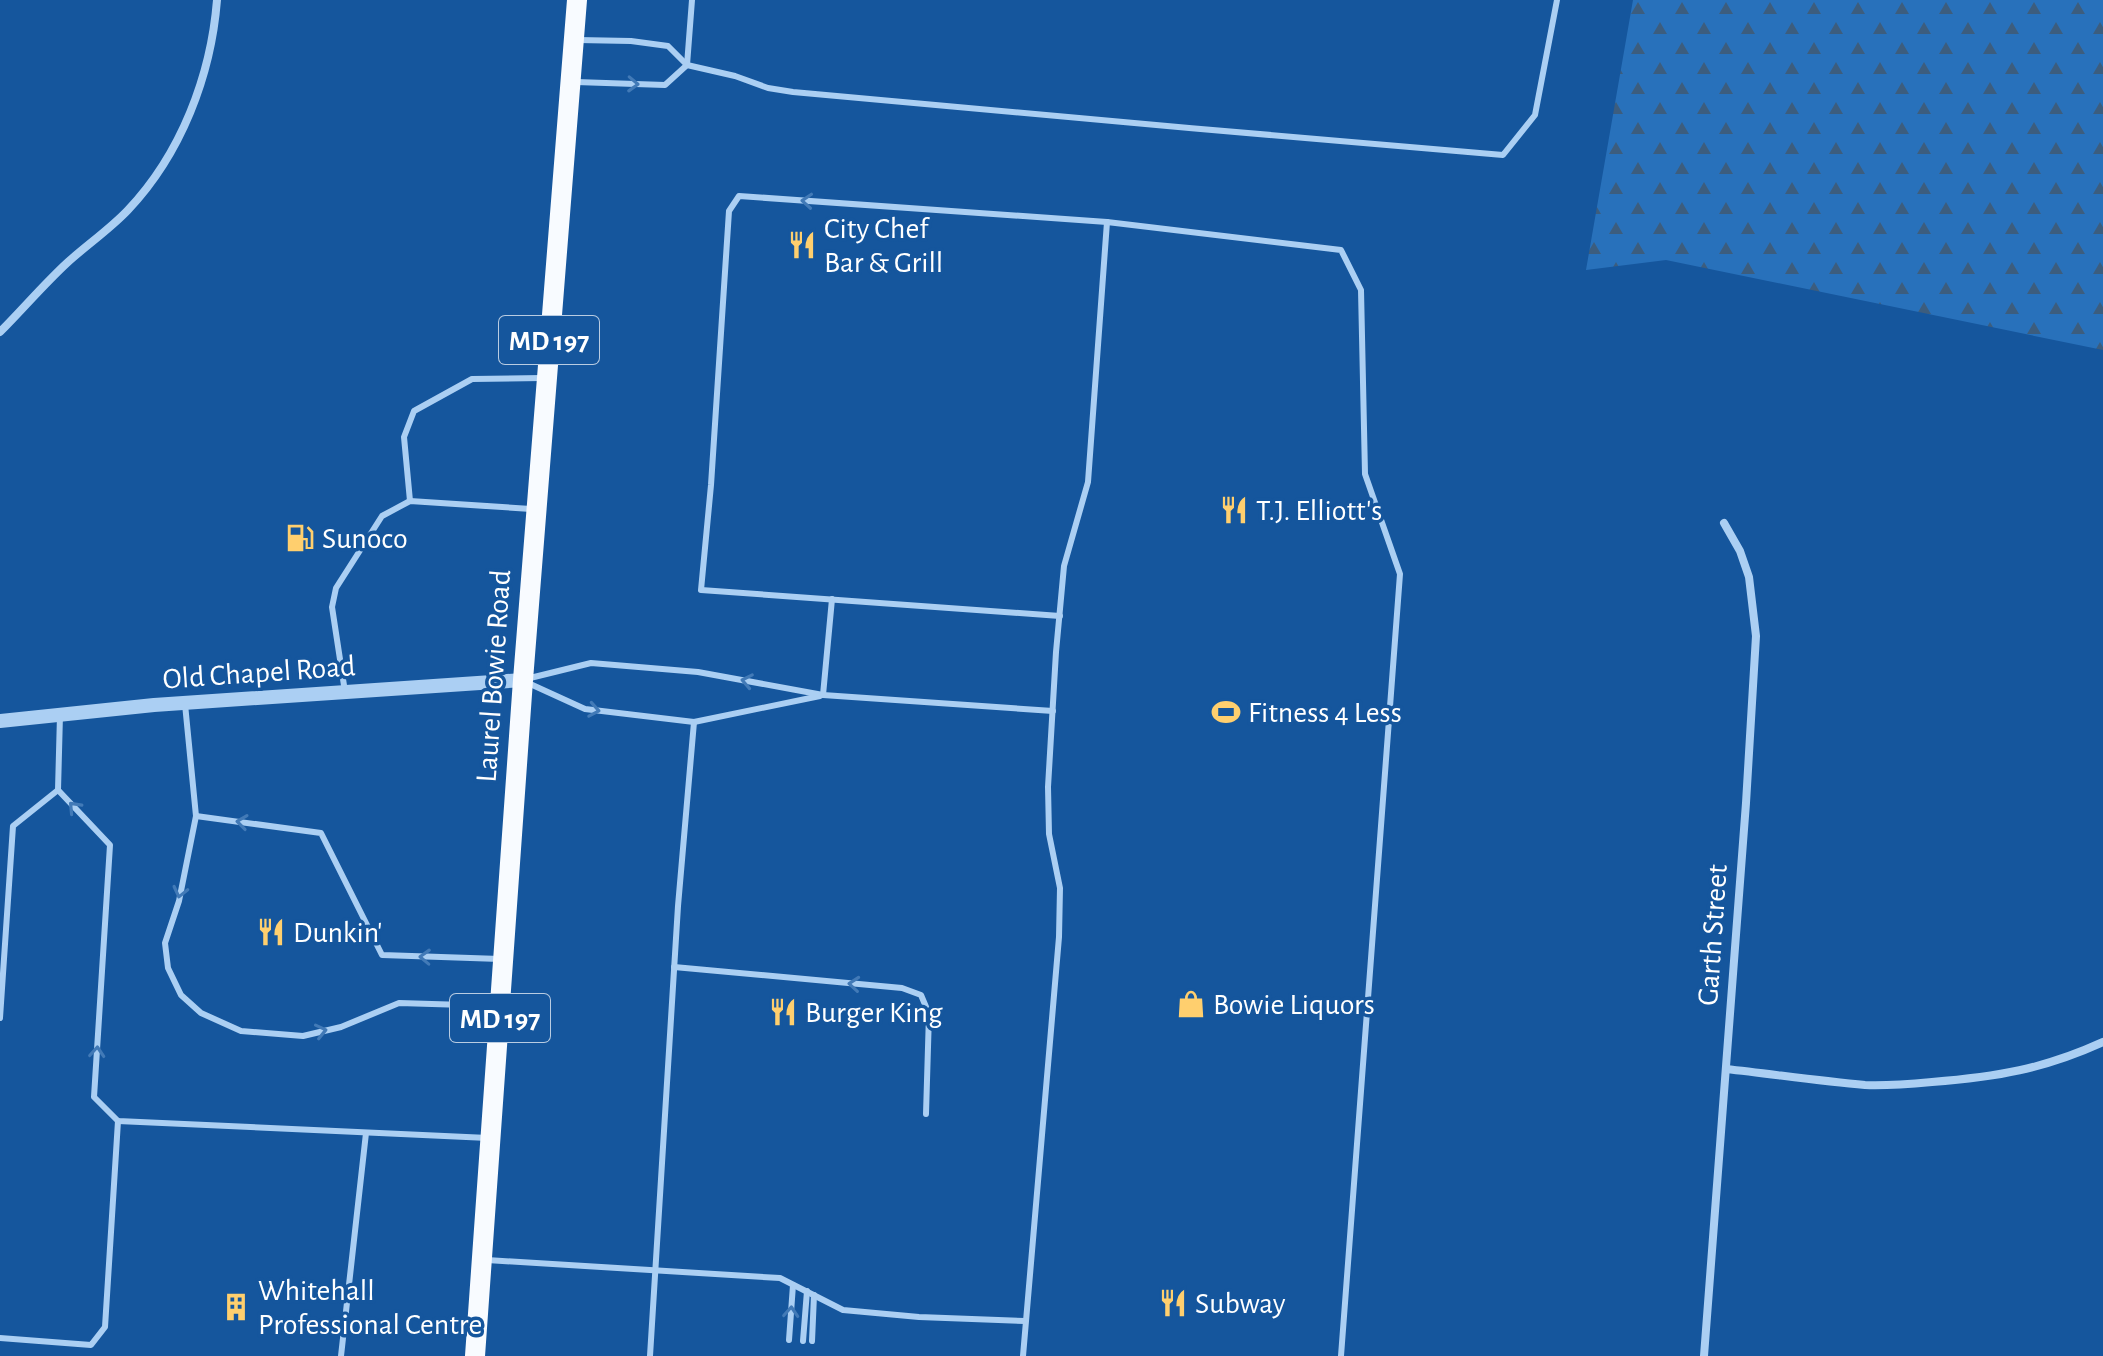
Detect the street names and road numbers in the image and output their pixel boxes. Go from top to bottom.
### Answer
road number: MD 197 [499,316,599,364]
street label: Laurel Bowie Road [472,569,516,783]
street label: Old Chapel Road [162,651,356,695]
street label: Garth Street [1693,863,1733,1007]
road number: MD 197 [450,994,550,1042]

